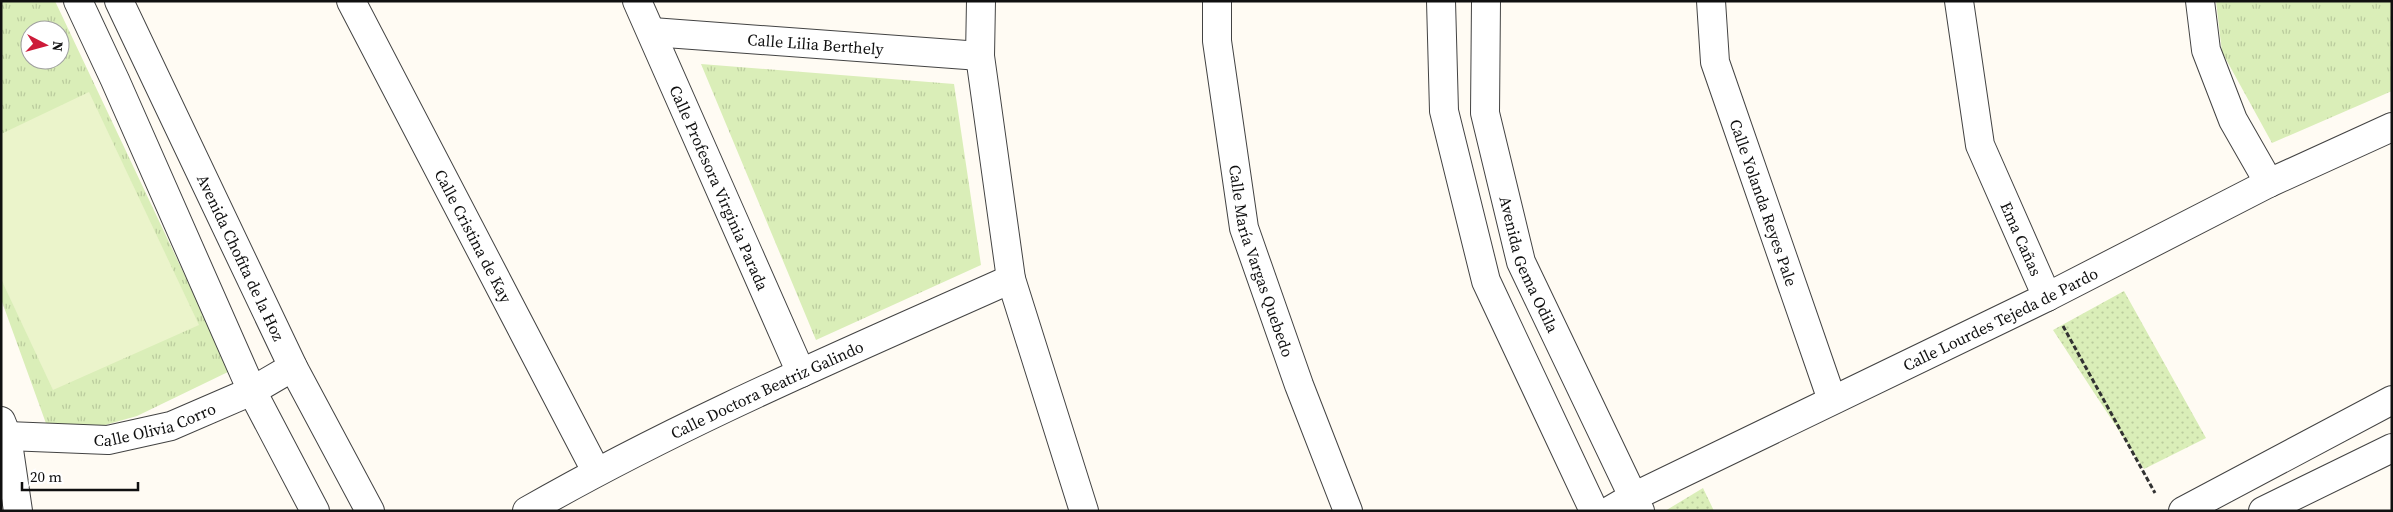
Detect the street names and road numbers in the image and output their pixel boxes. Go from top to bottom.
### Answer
street label: Calle Lilia Berthely [747,28,885,60]
street label: Calle Profesora Virginia Parada [664,82,775,295]
street label: Calle Yolanda Reyes Pale [1725,116,1803,289]
street label: Calle María Vargas Quebedo [1224,163,1299,360]
street label: Calle Cristina de Kay [430,165,518,307]
street label: Avenida Chofita de la Hoz [192,171,290,344]
street label: Avenida Gema Odila [1494,194,1564,337]
street label: Ema Cañas [1995,198,2047,279]
street label: Calle Lourdes Tejeda de Pardo [1899,262,2102,376]
street label: Calle Doctora Beatriz Galindo [667,335,867,444]
street label: Calle Olivia Corro [93,397,219,451]

